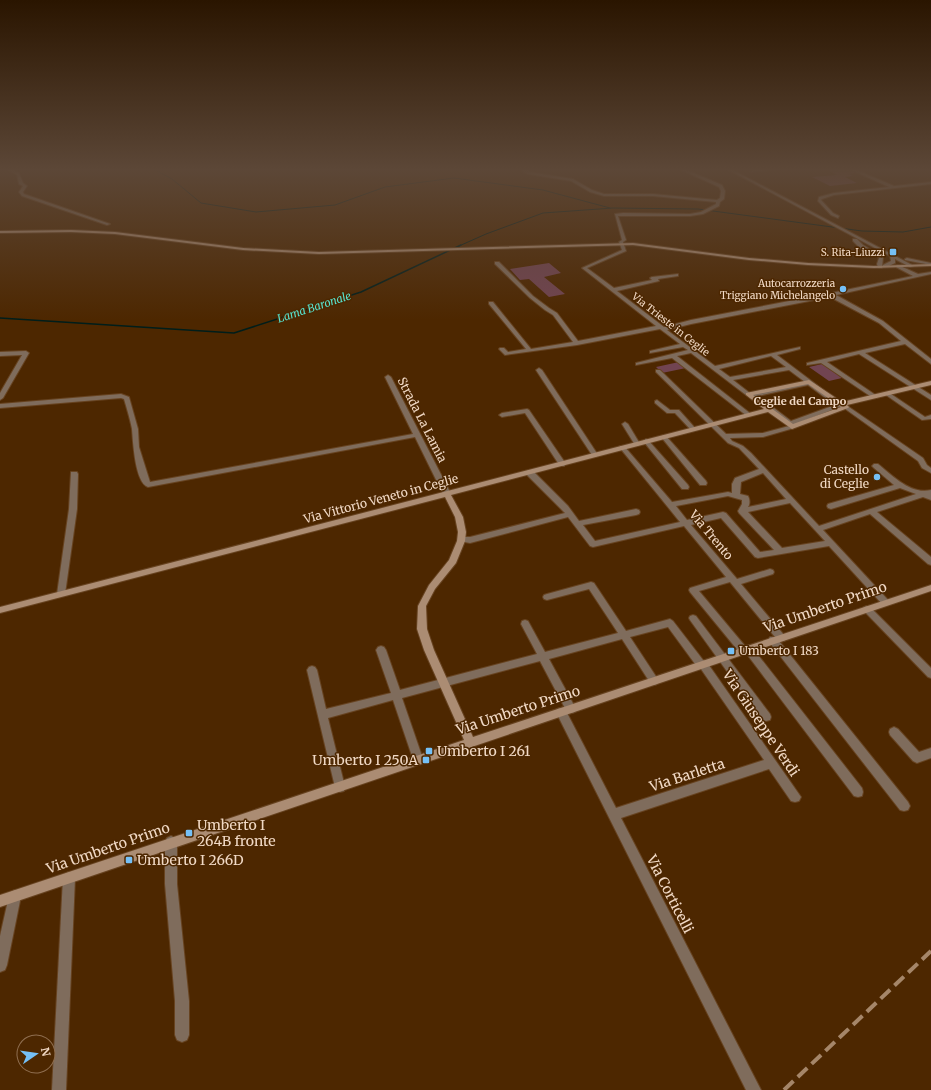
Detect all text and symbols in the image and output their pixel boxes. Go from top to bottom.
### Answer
place label: S. Rita-Liuzzi [821,246,885,259]
marker: S. Rita-Liuzzi [888,247,898,257]
place label: Autocarrozzeria Triggiano Michelangelo [720,277,836,302]
marker: Autocarrozzeria Triggiano Michelangelo [838,284,848,294]
water label: Lama Baronale [275,288,353,326]
street label: Via Trieste in Ceglie [628,289,712,359]
street label: Strada La Lamia [394,375,451,465]
district label: Ceglie del Campo [754,394,847,408]
place label: Castello di Ceglie [820,462,869,491]
street label: Via Vittorio Veneto in Ceglie [301,471,460,527]
marker: Castello di Ceglie [872,472,882,482]
street label: Via Trento [686,506,736,562]
street label: Via Umberto Primo [760,577,889,637]
place label: Umberto I 183 [739,643,819,658]
marker: Umberto I 183 [726,646,736,656]
street label: Via Giuseppe Verdi [718,665,804,780]
street label: Via Umberto Primo [453,681,582,739]
place label: Umberto I 261 [437,742,530,760]
marker: Umberto I 261 [424,746,434,756]
place label: Umberto I 250A [312,751,418,769]
street label: Via Barletta [646,754,727,796]
marker: Umberto I 250A [421,755,431,765]
place label: Umberto I 264B fronte [197,816,276,850]
street label: Via Umberto Primo [43,818,172,878]
marker: Umberto I 264B fronte [184,828,194,838]
place label: Umberto I 266D [137,851,244,869]
street label: Via Corticelli [642,851,698,937]
marker: Umberto I 266D [124,855,134,865]
north arrow [16,1034,56,1074]
text: N [38,1046,54,1058]

